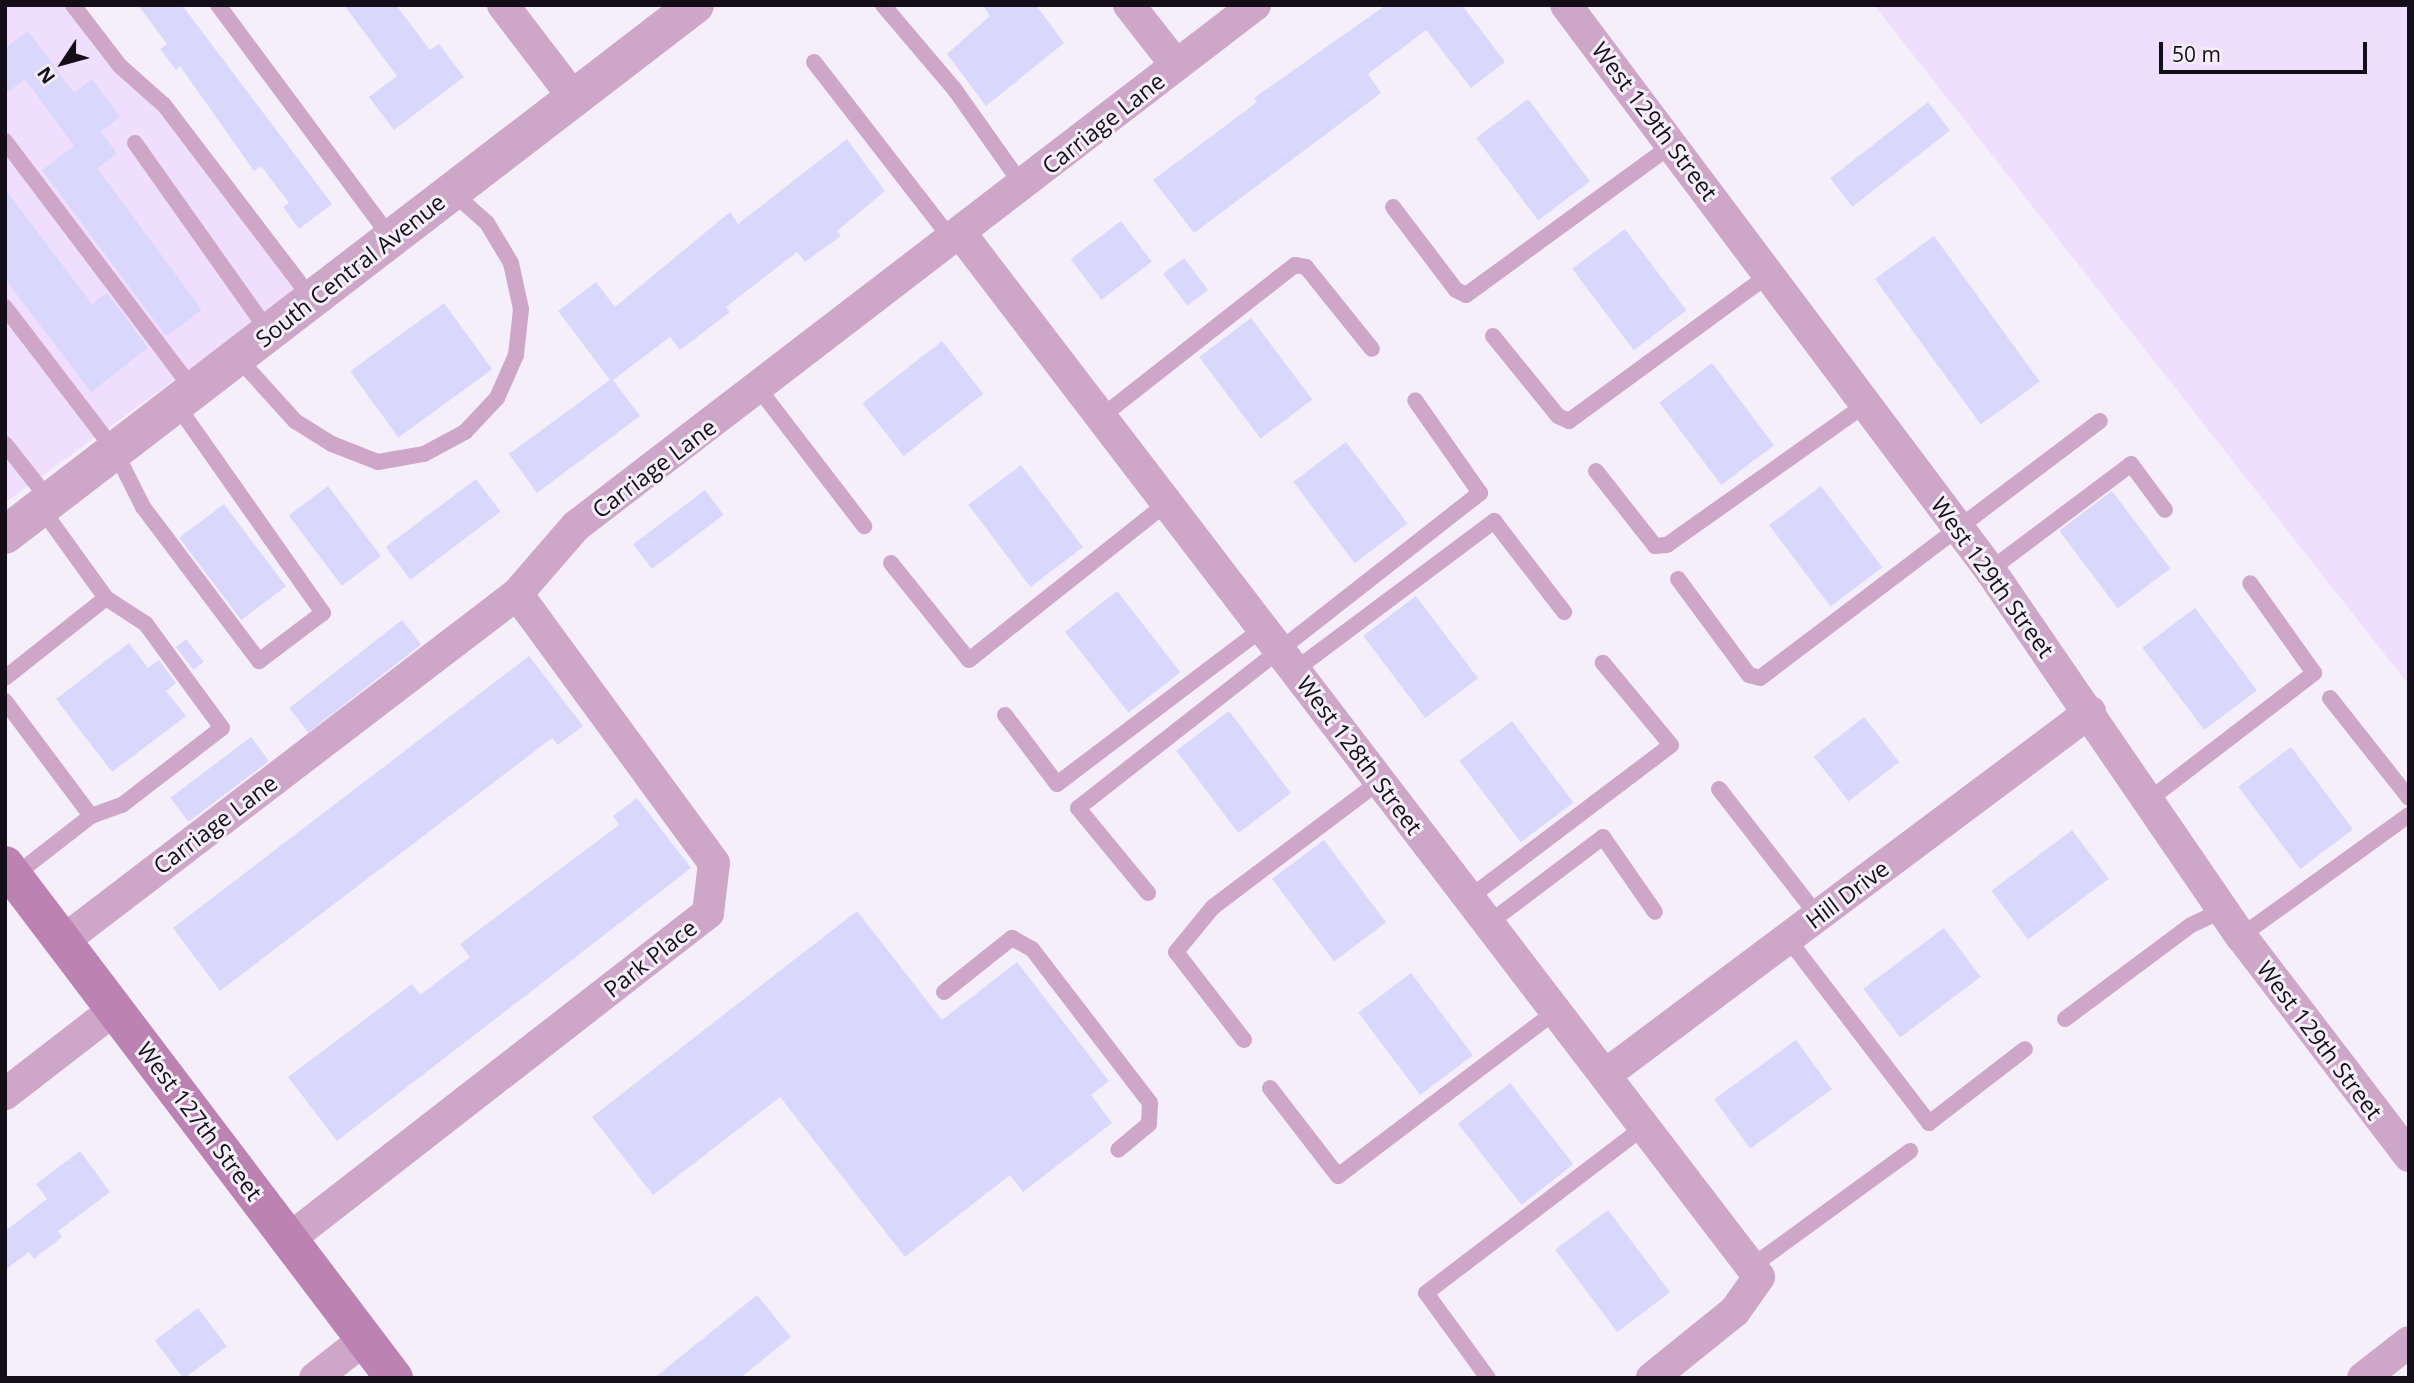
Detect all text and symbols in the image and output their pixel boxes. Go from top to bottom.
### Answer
north arrow [28,28,98,98]
scale bar [2162,28,2370,72]
street label: West 129th Street [1586,36,1724,206]
text: 50 m [2172,40,2221,68]
text: N [31,61,61,89]
street label: Carriage Lane [1036,67,1170,179]
street label: South Central Avenue [250,188,450,352]
street label: Carriage Lane [587,412,721,524]
street label: West 129th Street [1926,492,2060,662]
street label: West 128th Street [1291,670,1429,840]
street label: Carriage Lane [148,768,282,880]
street label: Hill Drive [1800,854,1894,934]
street label: Park Place [598,913,702,1003]
street label: West 129th Street [2251,955,2389,1125]
street label: West 127th Street [131,1036,269,1206]

